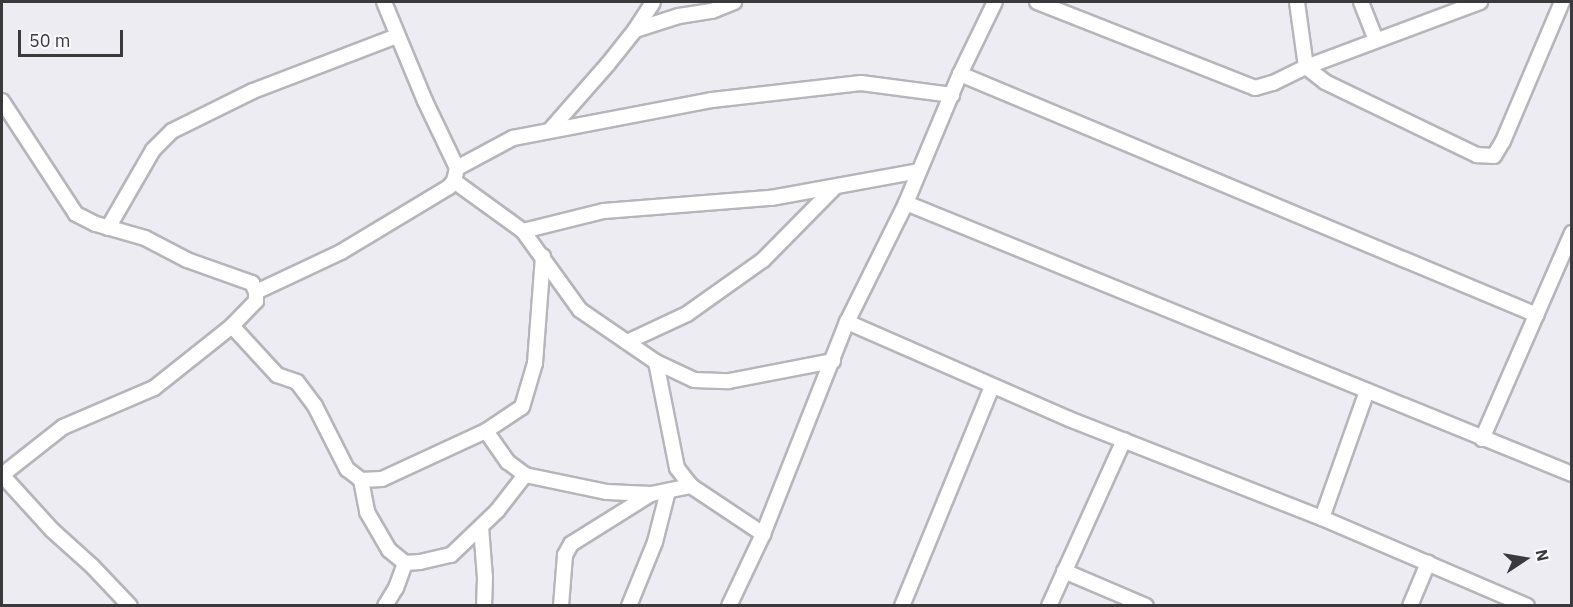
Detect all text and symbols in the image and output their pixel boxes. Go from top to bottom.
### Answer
scale bar [21,18,126,56]
text: 50 m [29,29,71,52]
north arrow [1495,529,1555,589]
text: N [1532,548,1554,563]

